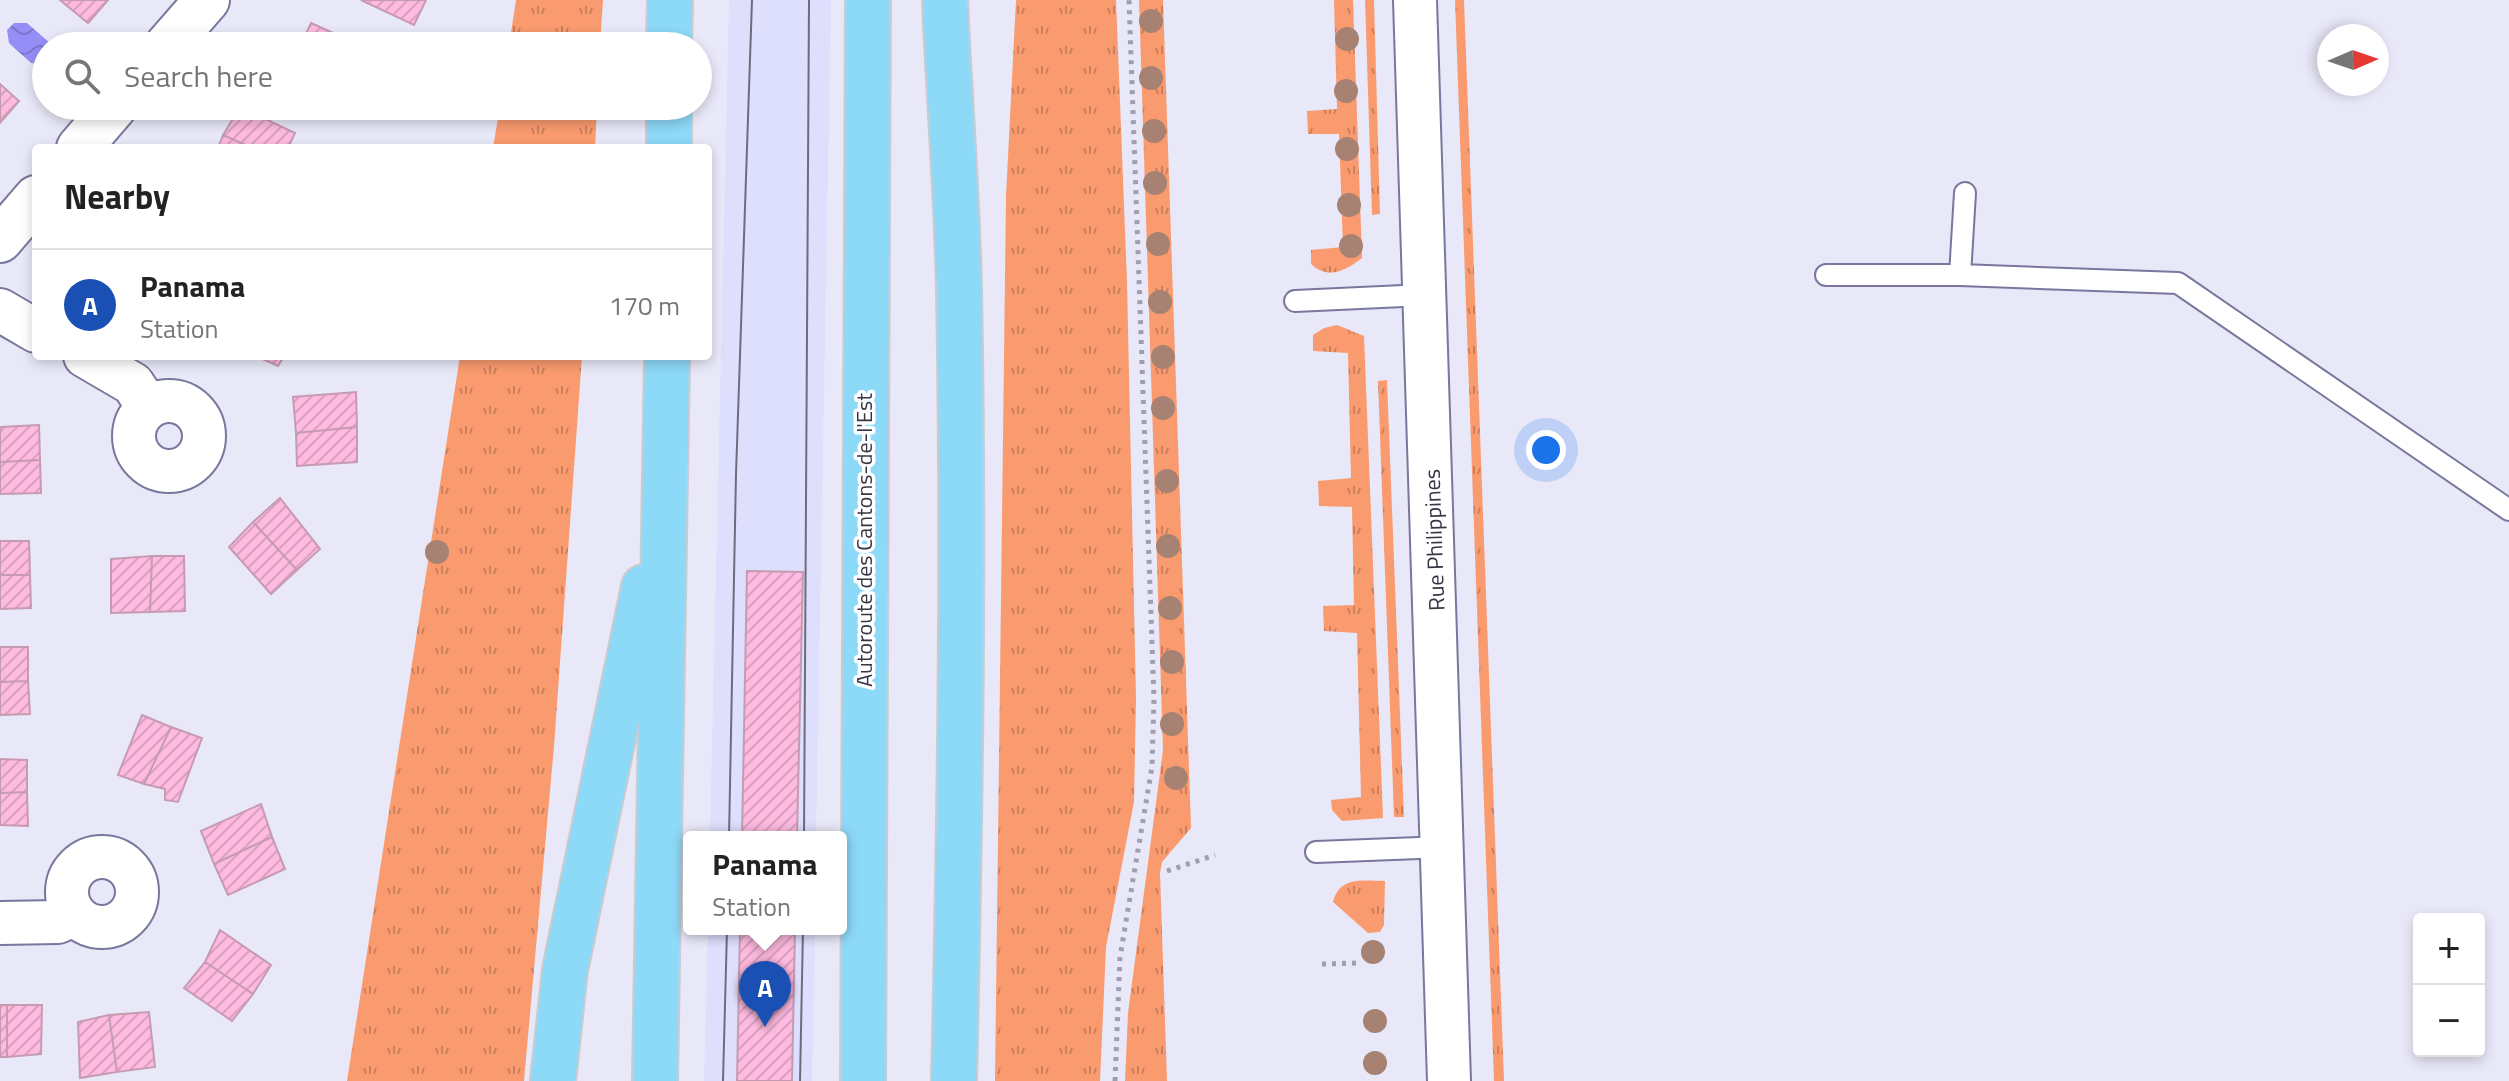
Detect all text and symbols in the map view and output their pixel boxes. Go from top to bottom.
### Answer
north arrow [2317,24,2389,96]
search box [32,32,712,120]
text: Search here [124,53,273,99]
icon: search [60,54,104,98]
text: Nearby [64,170,170,222]
text: Panama [140,263,245,309]
text: A [82,286,98,325]
text: 170 m [609,286,680,325]
text: Station [140,309,219,348]
street label: Autoroute des Cantons-de-l'Est [847,393,881,687]
your location [1526,430,1566,470]
street label: Rue Philippines [1415,469,1453,611]
popup [683,831,847,935]
text: Panama [712,841,818,887]
text: Station [712,887,791,926]
map controls [2413,913,2485,1057]
button: + [2413,913,2485,985]
pin: A [739,961,791,1027]
button: − [2413,985,2485,1057]

